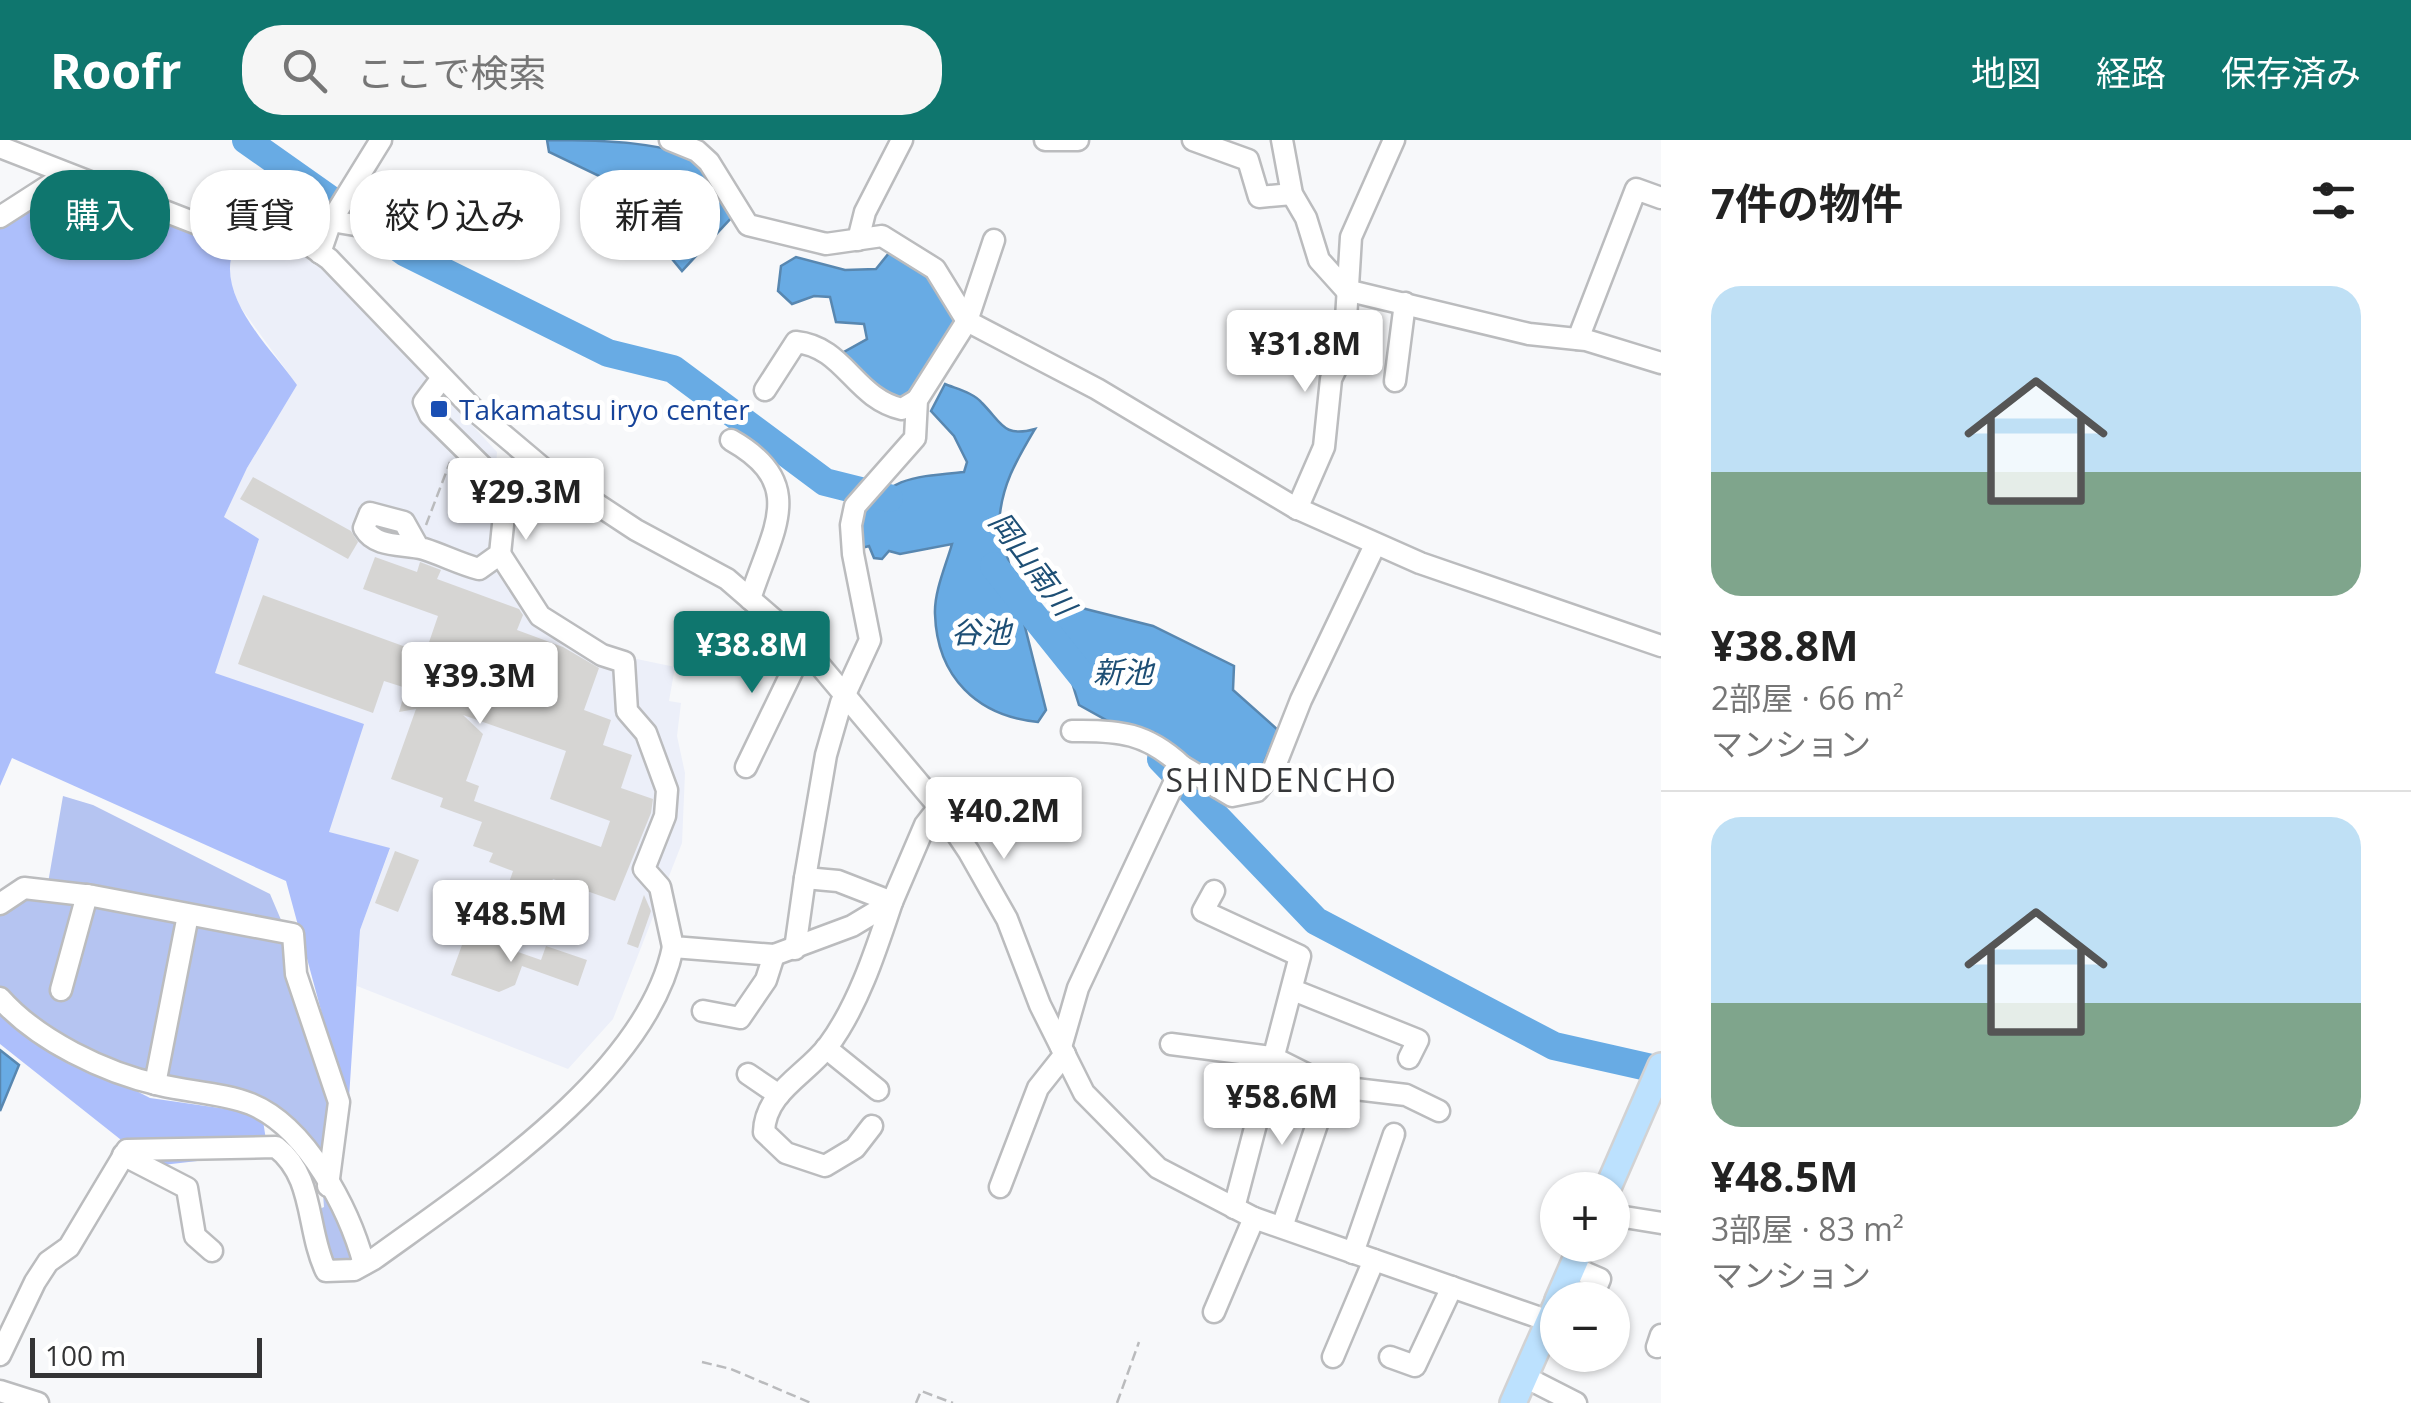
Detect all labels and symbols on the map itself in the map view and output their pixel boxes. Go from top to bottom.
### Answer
pin: ¥31.8M [1224,310,1386,395]
place label: Takamatsu iryo center [459,390,750,428]
marker: Takamatsu iryo center [428,398,450,420]
pin: ¥29.3M [445,458,607,543]
water label: 岡山南川 [981,503,1087,626]
pin: ¥38.8M [671,611,833,696]
water label: 谷池 [951,611,1014,652]
pin: ¥39.3M [399,642,561,727]
water label: 新池 [1093,651,1156,692]
district label: SHINDENCHO [1166,758,1398,801]
pin: ¥40.2M [923,777,1085,862]
pin: ¥48.5M [430,880,592,965]
pin: ¥58.6M [1201,1063,1363,1148]
scale bar [30,1333,262,1378]

